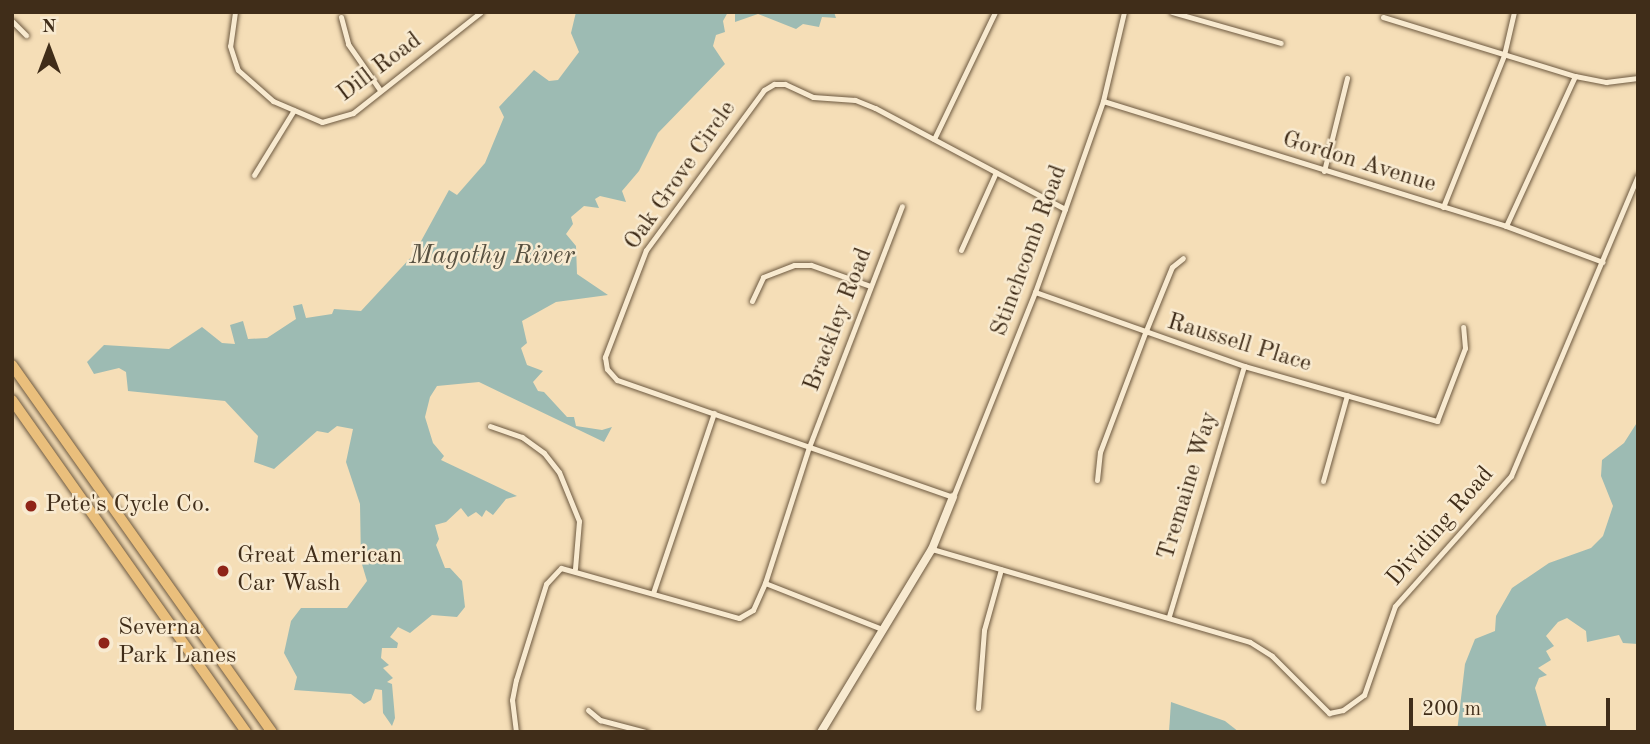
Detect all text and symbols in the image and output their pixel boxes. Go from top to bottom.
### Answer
north arrow [14,14,84,84]
text: N [42,18,56,37]
street label: Dill Road [332,27,428,109]
street label: Oak Grove Circle [619,96,743,256]
street label: Gordon Avenue [1279,126,1439,200]
street label: Stinchcomb Road [986,161,1074,341]
water label: Magothy River [409,241,575,273]
street label: Brackley Road [798,244,880,396]
street label: Raussell Place [1163,308,1315,380]
street label: Tremaine Way [1153,408,1225,564]
street label: Dividing Road [1381,461,1501,593]
place label: Pete's Cycle Co. [45,492,211,520]
marker: Pete's Cycle Co. [23,498,39,514]
place label: Great American Car Wash [237,543,402,599]
marker: Great American Car Wash [215,563,231,579]
place label: Severna Park Lanes [118,615,237,671]
marker: Severna Park Lanes [96,635,112,651]
scale bar [1412,684,1613,728]
text: 200 m [1422,699,1481,720]

